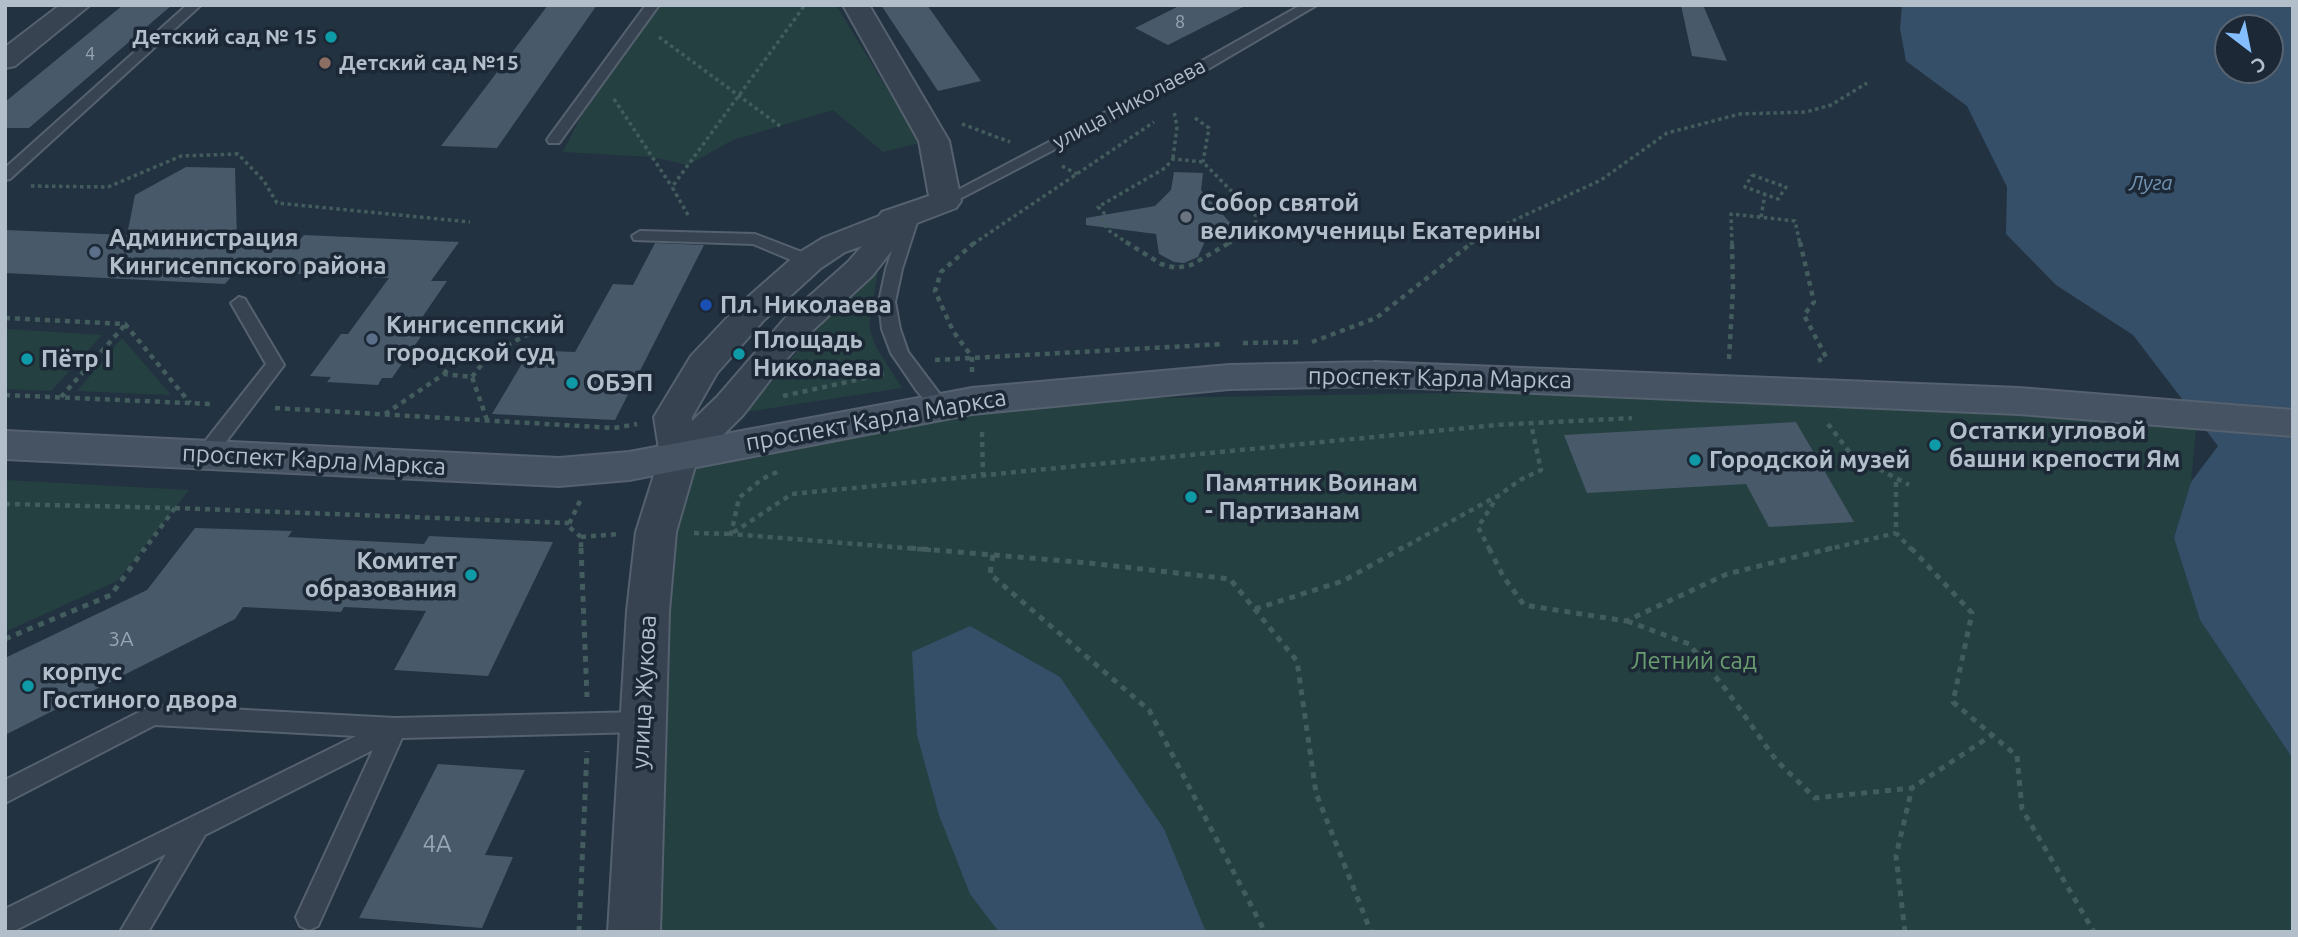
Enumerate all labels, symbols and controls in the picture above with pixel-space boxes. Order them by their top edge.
house number: 8 [1175,11,1185,33]
north arrow [2214,14,2284,84]
place label: Детский сад № 15 [132,24,317,50]
marker: Детский сад № 15 [323,29,339,45]
house number: 4 [85,43,95,65]
place label: Детский сад №15 [339,50,519,76]
street label: улица Николаева [1048,53,1210,155]
text: С [2248,53,2270,78]
marker: Детский сад №15 [317,55,333,71]
water label: Луга [2129,170,2173,196]
place label: Собор святой великомученицы Екатерины [1200,189,1541,245]
marker: Собор святой великомученицы Екатерины [1178,209,1194,225]
place label: Администрация Кингисеппского района [109,224,387,280]
marker: Администрация Кингисеппского района [87,244,103,260]
place label: Пл. Николаева [720,291,892,319]
marker: Пл. Николаева [698,297,714,313]
place label: Кингисеппский городской суд [386,311,565,367]
place label: Площадь Николаева [753,326,881,382]
marker: Кингисеппский городской суд [364,331,380,347]
place label: Пётр I [41,345,112,373]
marker: Площадь Николаева [731,346,747,362]
marker: Пётр I [19,351,35,367]
street label: проспект Карла Маркса [1308,361,1572,395]
place label: ОБЭП [586,369,653,397]
marker: ОБЭП [564,375,580,391]
street label: проспект Карла Маркса [743,383,1009,457]
place label: Остатки угловой башни крепости Ям [1949,417,2180,473]
marker: Остатки угловой башни крепости Ям [1927,437,1943,453]
street label: проспект Карла Маркса [181,439,447,481]
place label: Городской музей [1709,446,1910,474]
marker: Городской музей [1687,452,1703,468]
place label: Памятник Воинам - Партизанам [1205,469,1418,525]
marker: Памятник Воинам - Партизанам [1183,489,1199,505]
place label: Комитет образования [305,547,457,603]
marker: Комитет образования [463,567,479,583]
street label: улица Жукова [626,614,662,770]
house number: 3А [108,626,134,652]
park label: Летний сад [1631,647,1757,675]
place label: корпус Гостиного двора [42,658,238,714]
marker: корпус Гостиного двора [20,678,36,694]
house number: 4А [422,830,452,858]

